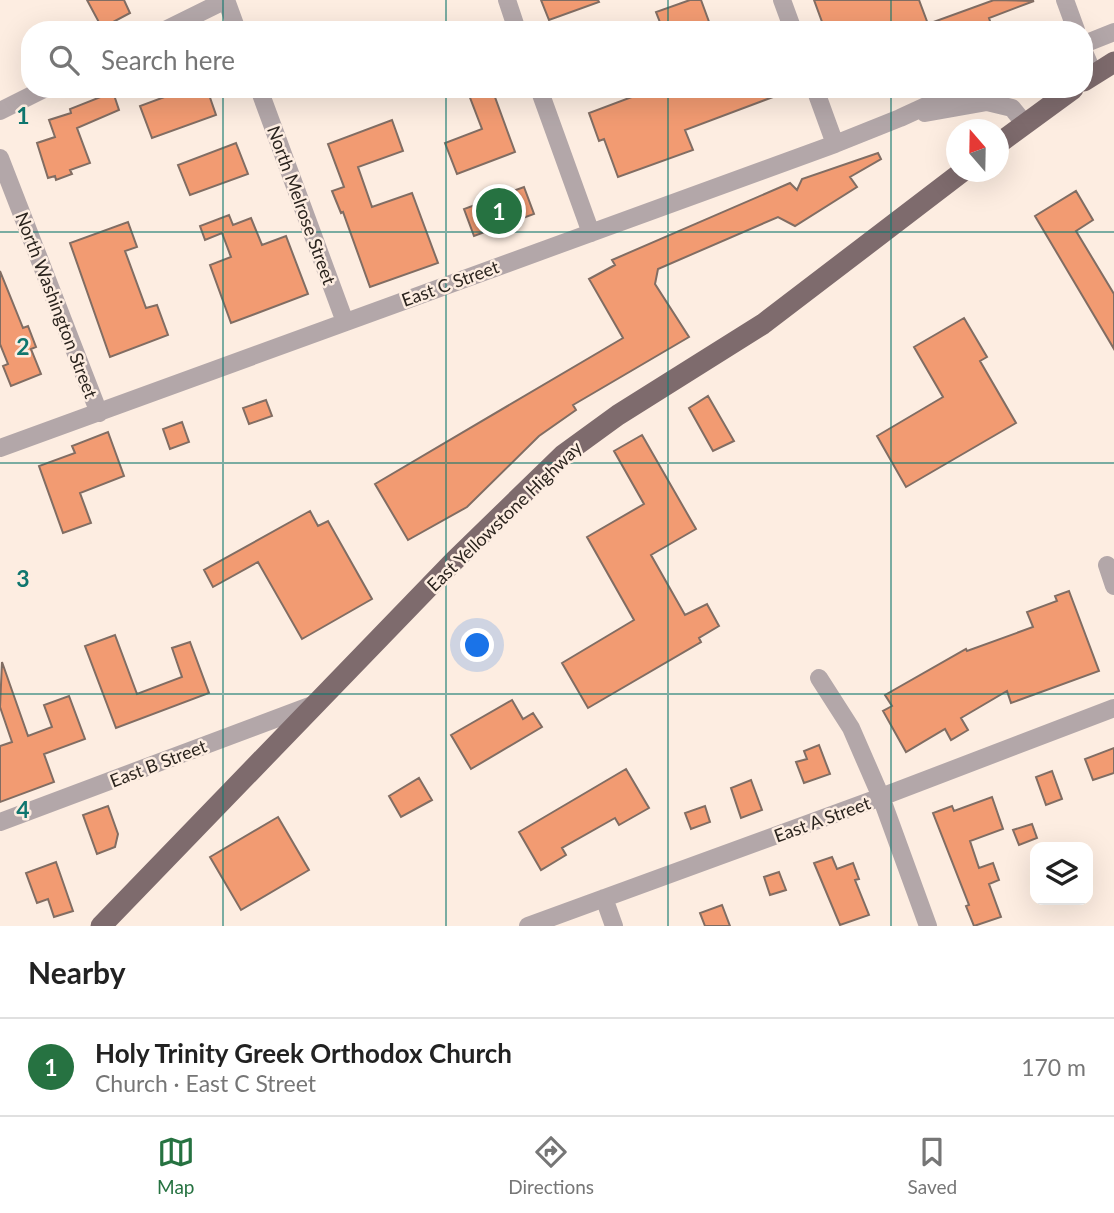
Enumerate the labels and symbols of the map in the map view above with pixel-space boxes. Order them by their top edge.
text: 1 [16,101,30,129]
north arrow [946,119,1009,182]
street label: North Melrose Street [263,123,341,288]
pin: 1 [476,185,522,237]
street label: North Washington Street [11,209,103,402]
street label: East C Street [398,255,502,311]
text: 2 [16,332,30,360]
street label: East Yellowstone Highway [422,436,586,596]
text: 3 [16,564,30,592]
your location [460,628,494,662]
street label: East B Street [107,734,210,791]
street label: East A Street [771,791,874,847]
text: 4 [16,795,30,823]

